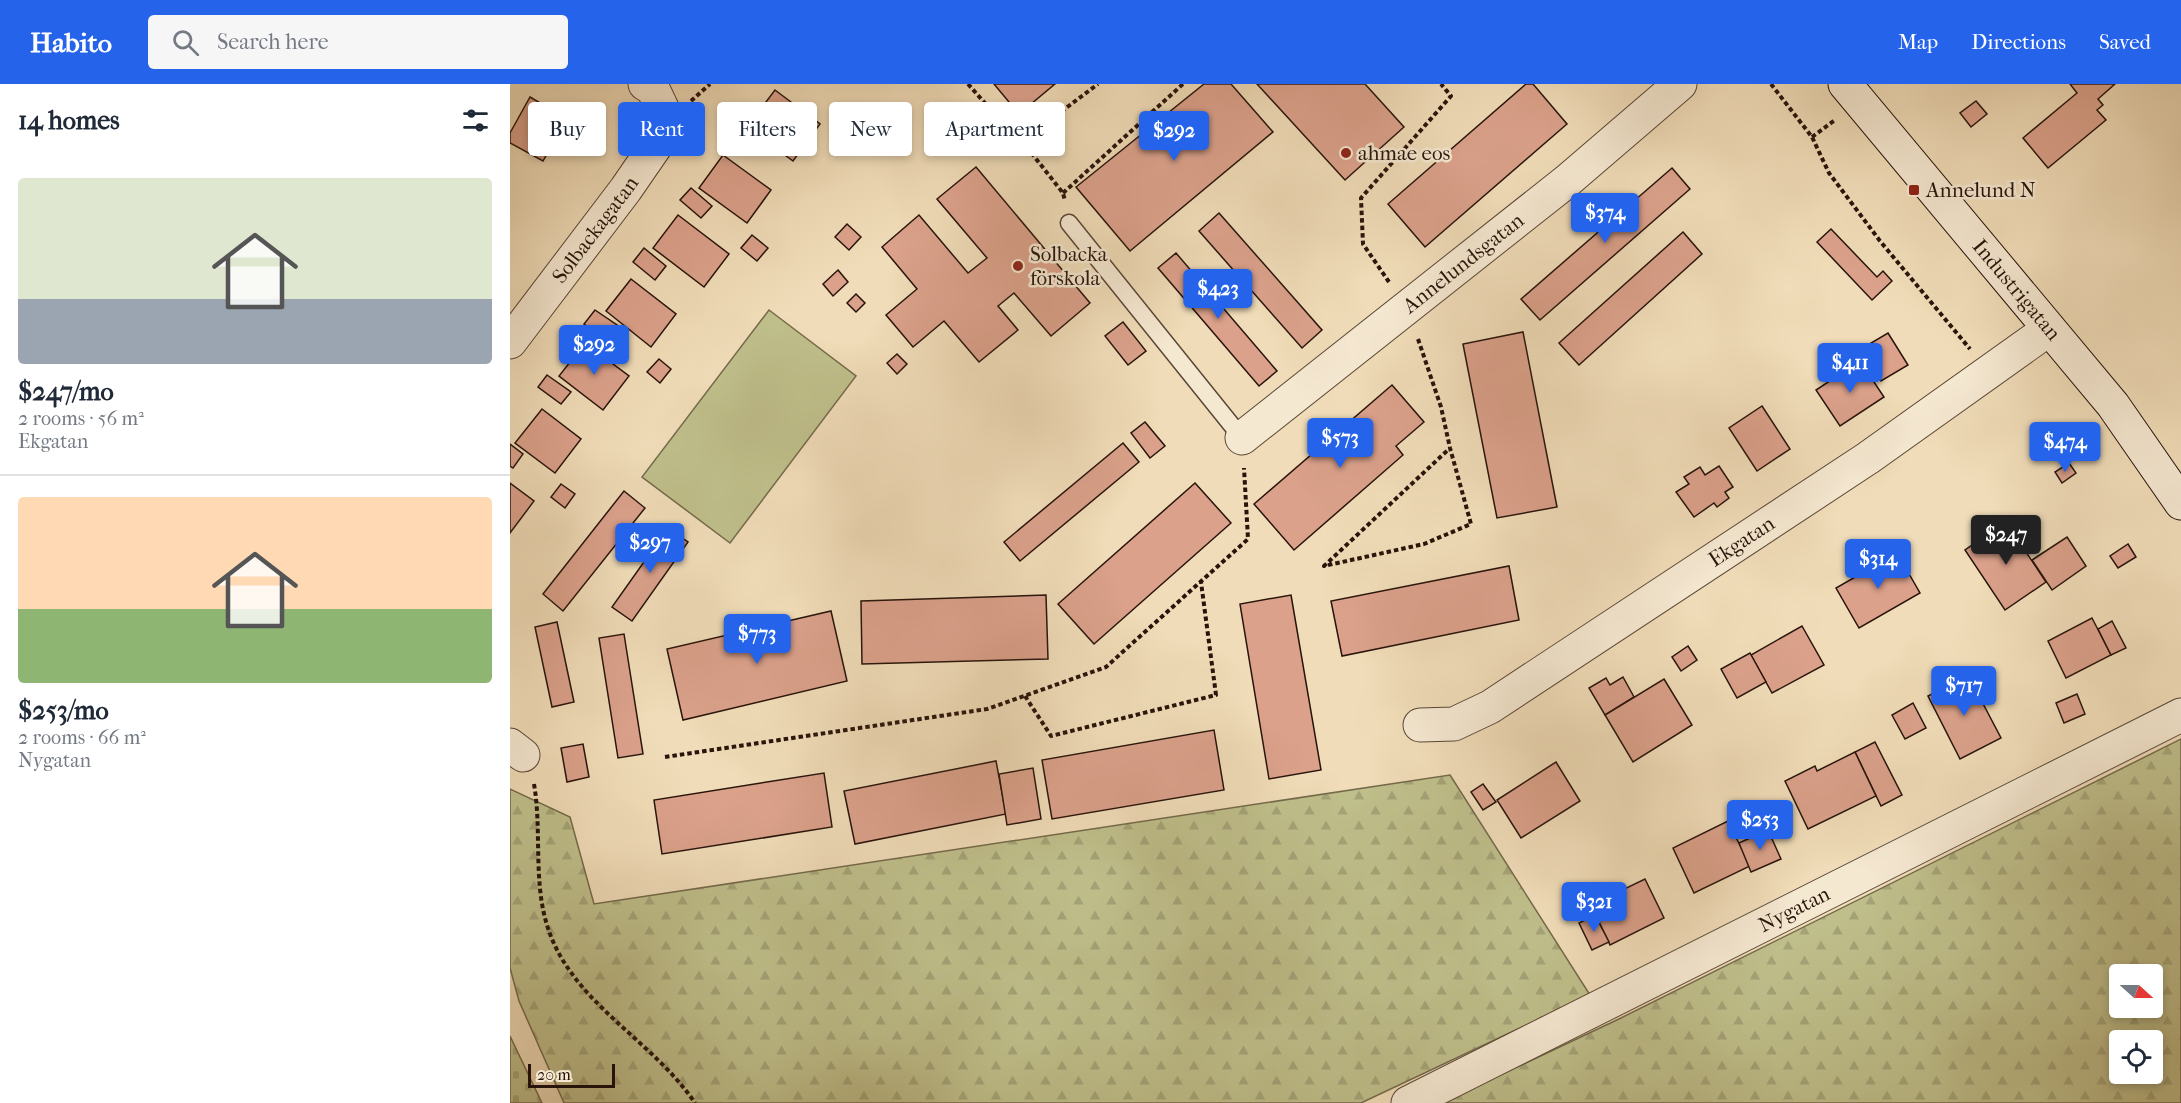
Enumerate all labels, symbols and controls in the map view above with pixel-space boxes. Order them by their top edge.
search box [148,15,568,69]
text: Habito [30,26,112,59]
icon: search [169,26,202,59]
text: Search here [217,29,329,55]
text: Map [1898,30,1938,54]
text: Directions [1971,30,2066,54]
text: Saved [2099,30,2151,54]
chip: Buy [528,102,606,156]
chip: Rent [618,102,705,156]
chip: Filters [717,102,817,156]
chip: New [829,102,912,156]
chip: Apartment [924,102,1065,156]
icon: filters [459,104,492,137]
text: 14 homes [18,105,120,136]
pin: $292 [1138,111,1210,162]
text: $292 [1153,119,1195,142]
place label: ahmae eos [1358,141,1451,165]
marker: ahmae eos [1339,146,1353,160]
street label: Solbackagatan [547,172,643,288]
place label: Annelund N [1925,178,2036,202]
marker: Annelund N [1907,183,1921,197]
pin: $374 [1569,193,1641,244]
text: $374 [1585,201,1625,224]
street label: Annelundsgatan [1397,208,1528,319]
icon: home [201,217,309,325]
street label: Industrigatan [1968,234,2066,345]
place label: Solbacka förskola [1030,242,1108,290]
marker: Solbacka förskola [1011,259,1025,273]
pin: $423 [1182,269,1254,320]
text: $423 [1197,277,1239,300]
pin: $292 [558,325,630,376]
text: $292 [573,333,615,356]
pin: $411 [1814,343,1886,394]
text: $411 [1831,351,1869,374]
text: $247/mo [18,376,114,407]
text: 2 rooms · 56 m² [18,407,144,430]
pin: $573 [1304,418,1376,469]
pin: $474 [2029,422,2101,473]
text: $573 [1321,426,1359,449]
text: Ekgatan [18,430,88,453]
text: $474 [2043,430,2087,453]
street label: Ekgatan [1704,511,1779,572]
pin: $247 [1970,515,2042,566]
pin: $297 [614,523,686,574]
text: $247 [1985,523,2027,546]
text: $297 [629,531,671,554]
icon: home [201,536,309,644]
pin: $314 [1842,539,1914,590]
text: $314 [1859,547,1897,570]
pin: $773 [721,614,793,665]
text: $773 [738,622,776,645]
pin: $717 [1928,666,2000,717]
text: $717 [1945,674,1983,697]
text: $253/mo [18,695,109,726]
text: 2 rooms · 66 m² [18,726,146,749]
text: Nygatan [18,749,91,772]
pin: $253 [1724,800,1796,851]
text: $253 [1741,808,1779,831]
street label: Nygatan [1754,881,1834,937]
pin: $321 [1558,882,1630,933]
text: $321 [1576,890,1612,913]
north arrow [2109,964,2163,1018]
map controls [2109,964,2163,1084]
button: locate [2109,1030,2163,1084]
scale bar [528,1061,615,1088]
text: 20 m [537,1065,571,1084]

